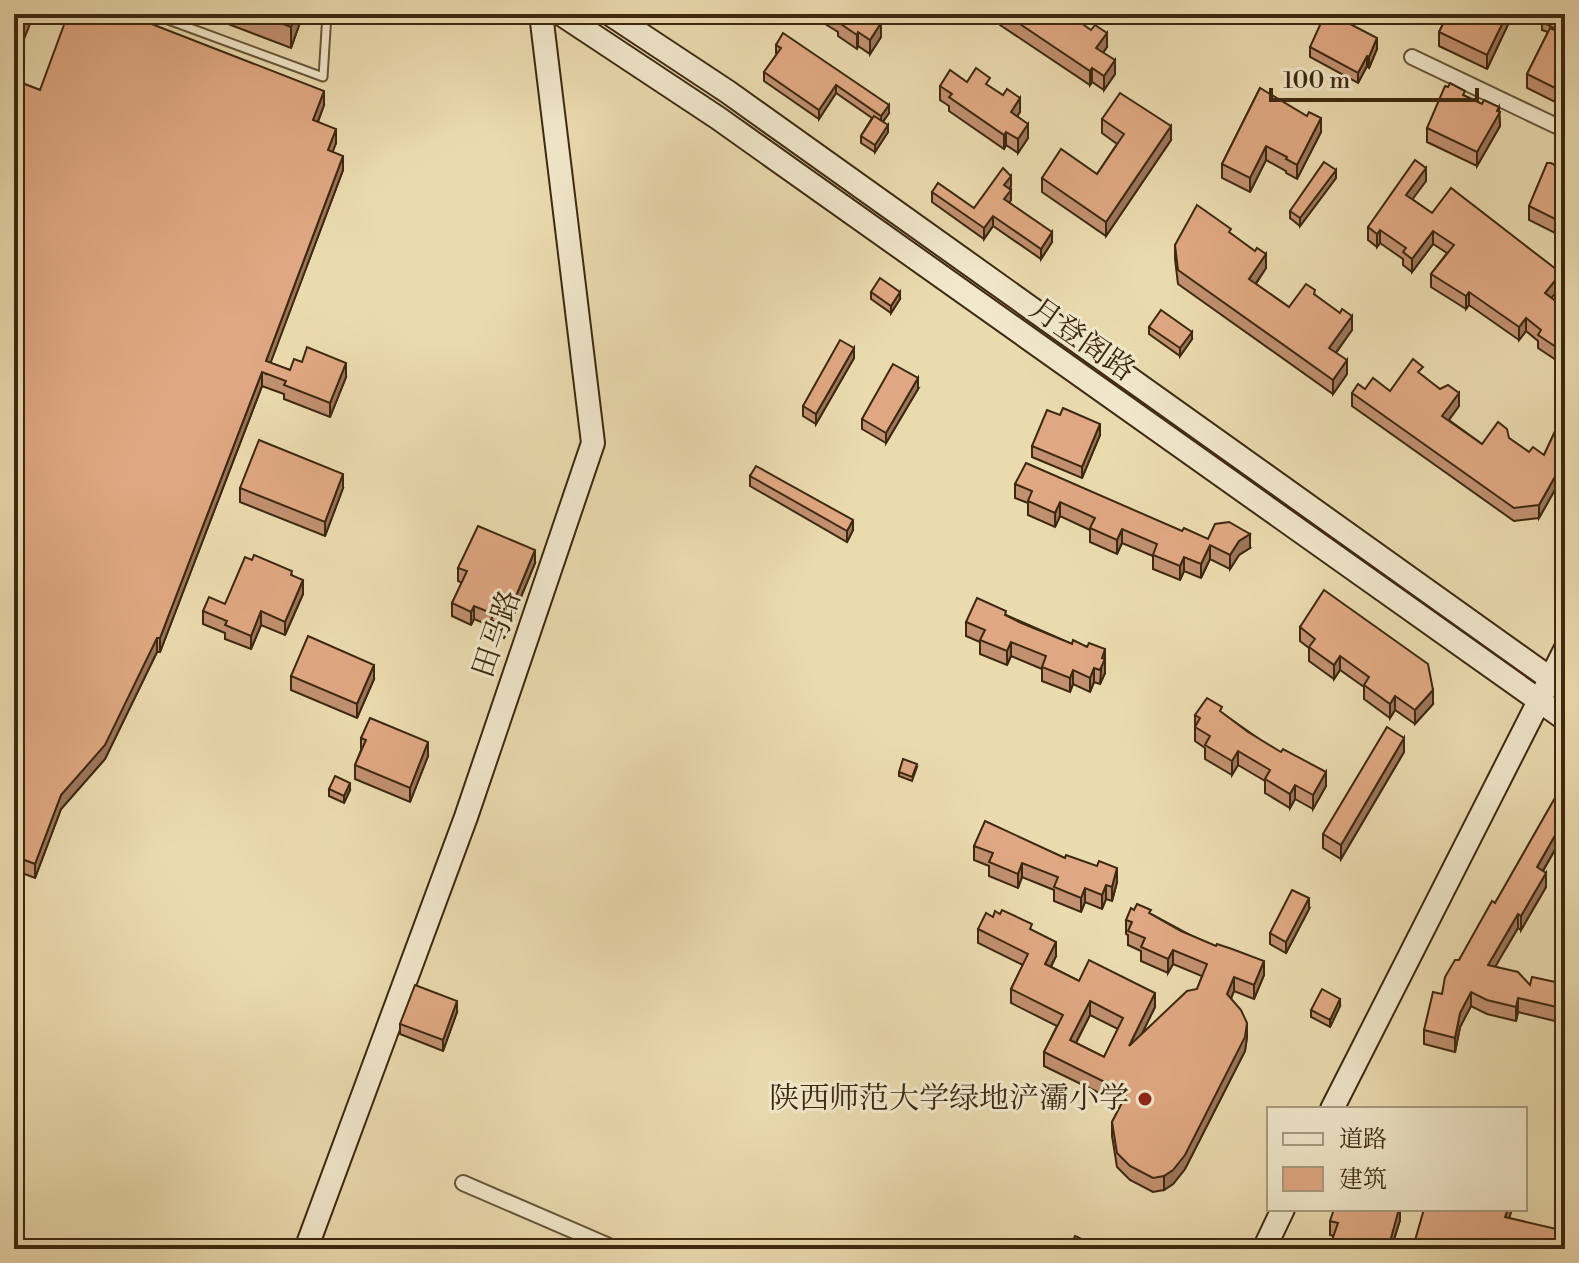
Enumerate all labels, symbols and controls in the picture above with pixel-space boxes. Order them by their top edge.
scale bar [1271,52,1477,102]
text: 100 m [1283,66,1350,96]
street label: 月登阁路 [1022,290,1142,390]
street label: 田马路 [464,585,530,683]
place label: 陕西师范大学绿地浐灞小学 [769,1080,1129,1118]
marker: 陕西师范大学绿地浐灞小学 [1136,1090,1154,1108]
legend [1267,1107,1527,1211]
text: 道路 [1339,1125,1387,1155]
text: 建筑 [1339,1165,1387,1195]

